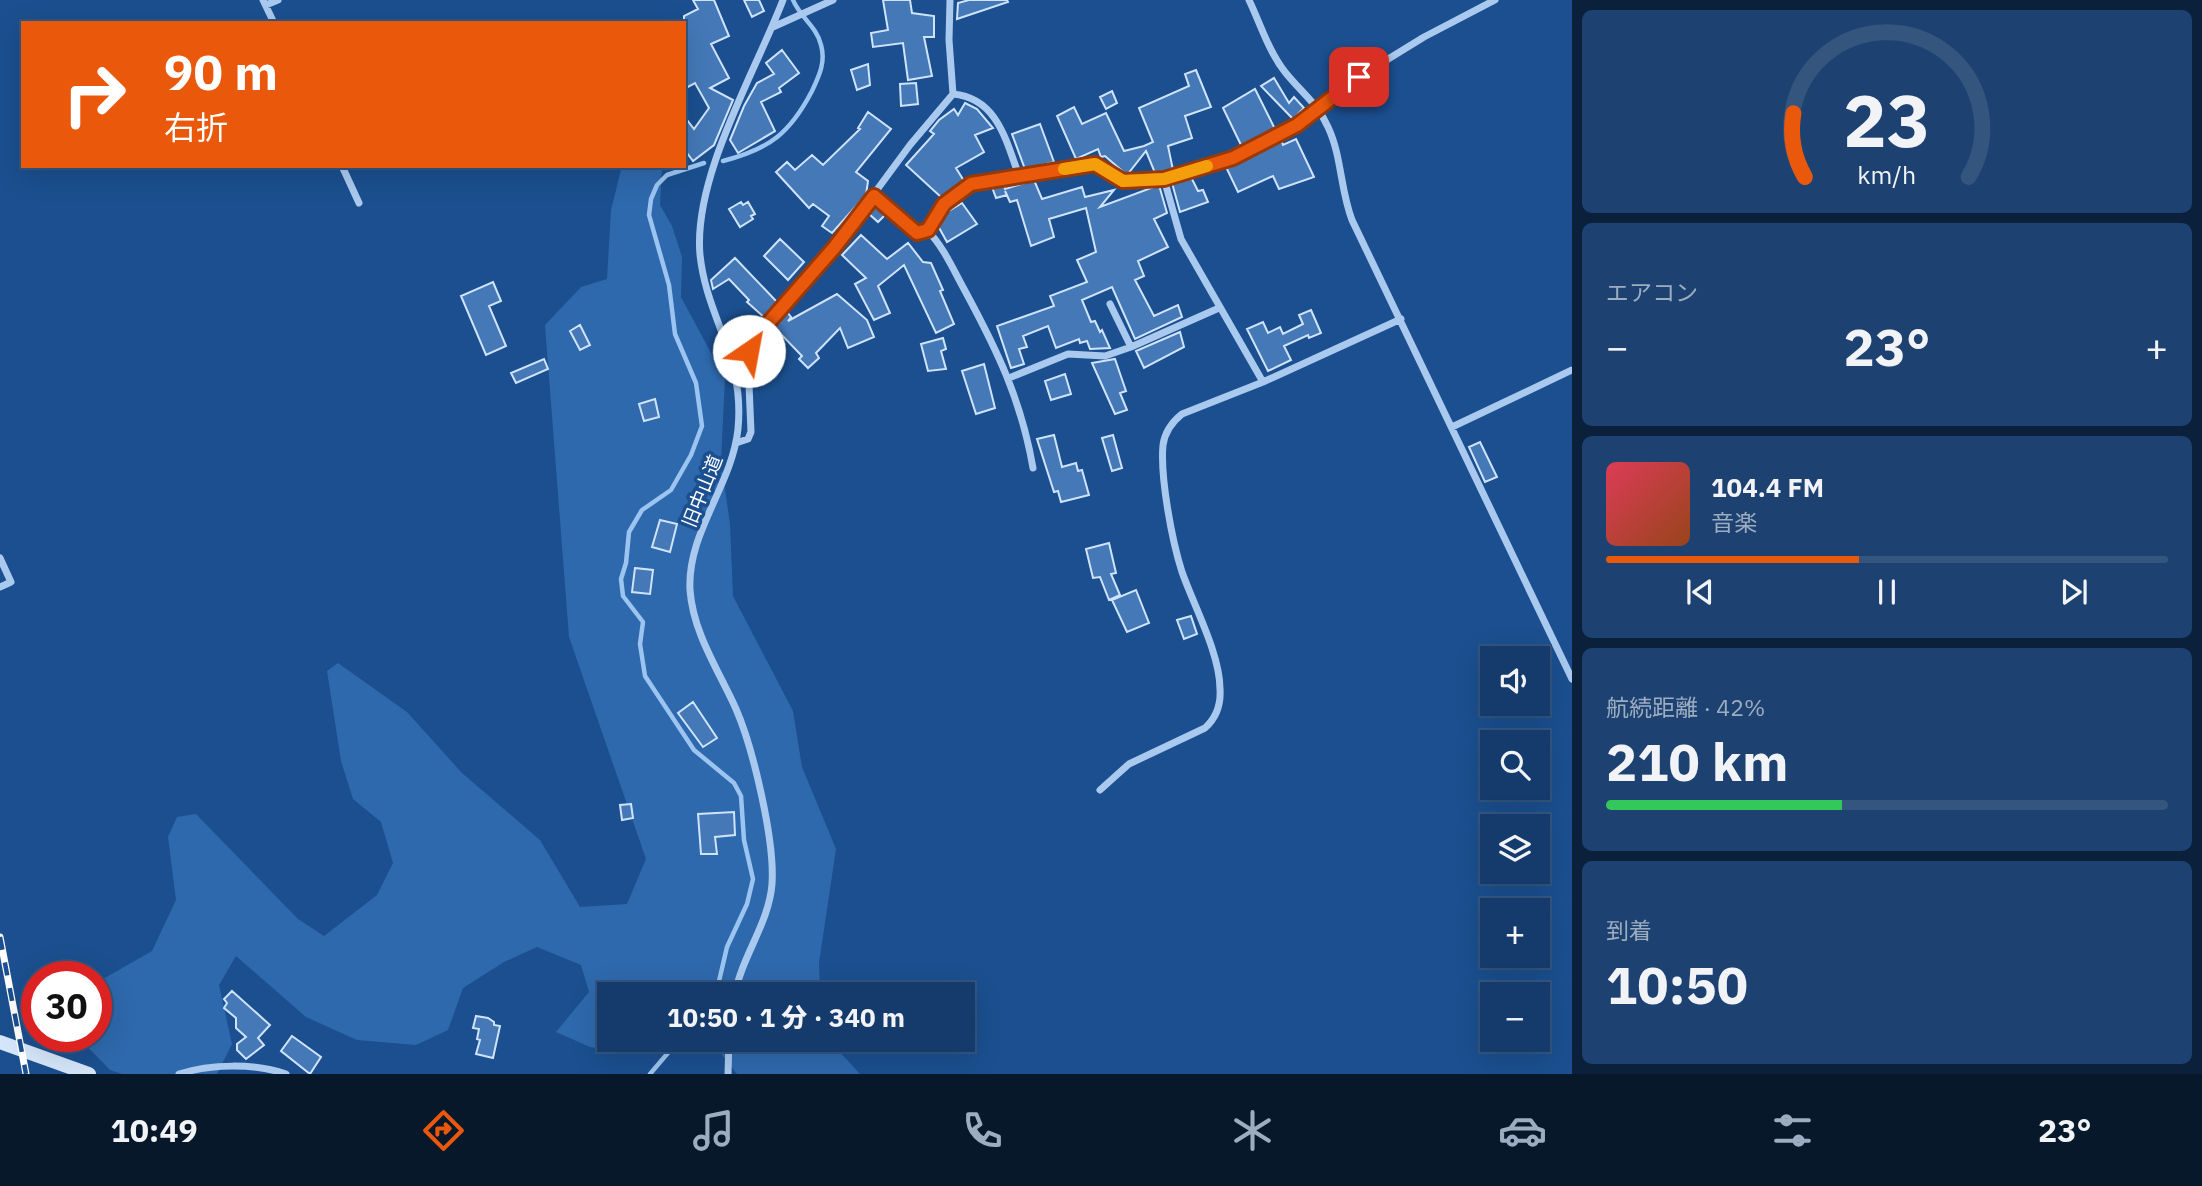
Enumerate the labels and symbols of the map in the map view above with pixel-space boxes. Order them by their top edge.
pin [1329,47,1389,107]
position arrow [712,314,786,388]
street label: 旧中山道 [677,451,727,531]
speed limit sign: 30 [21,961,112,1052]

